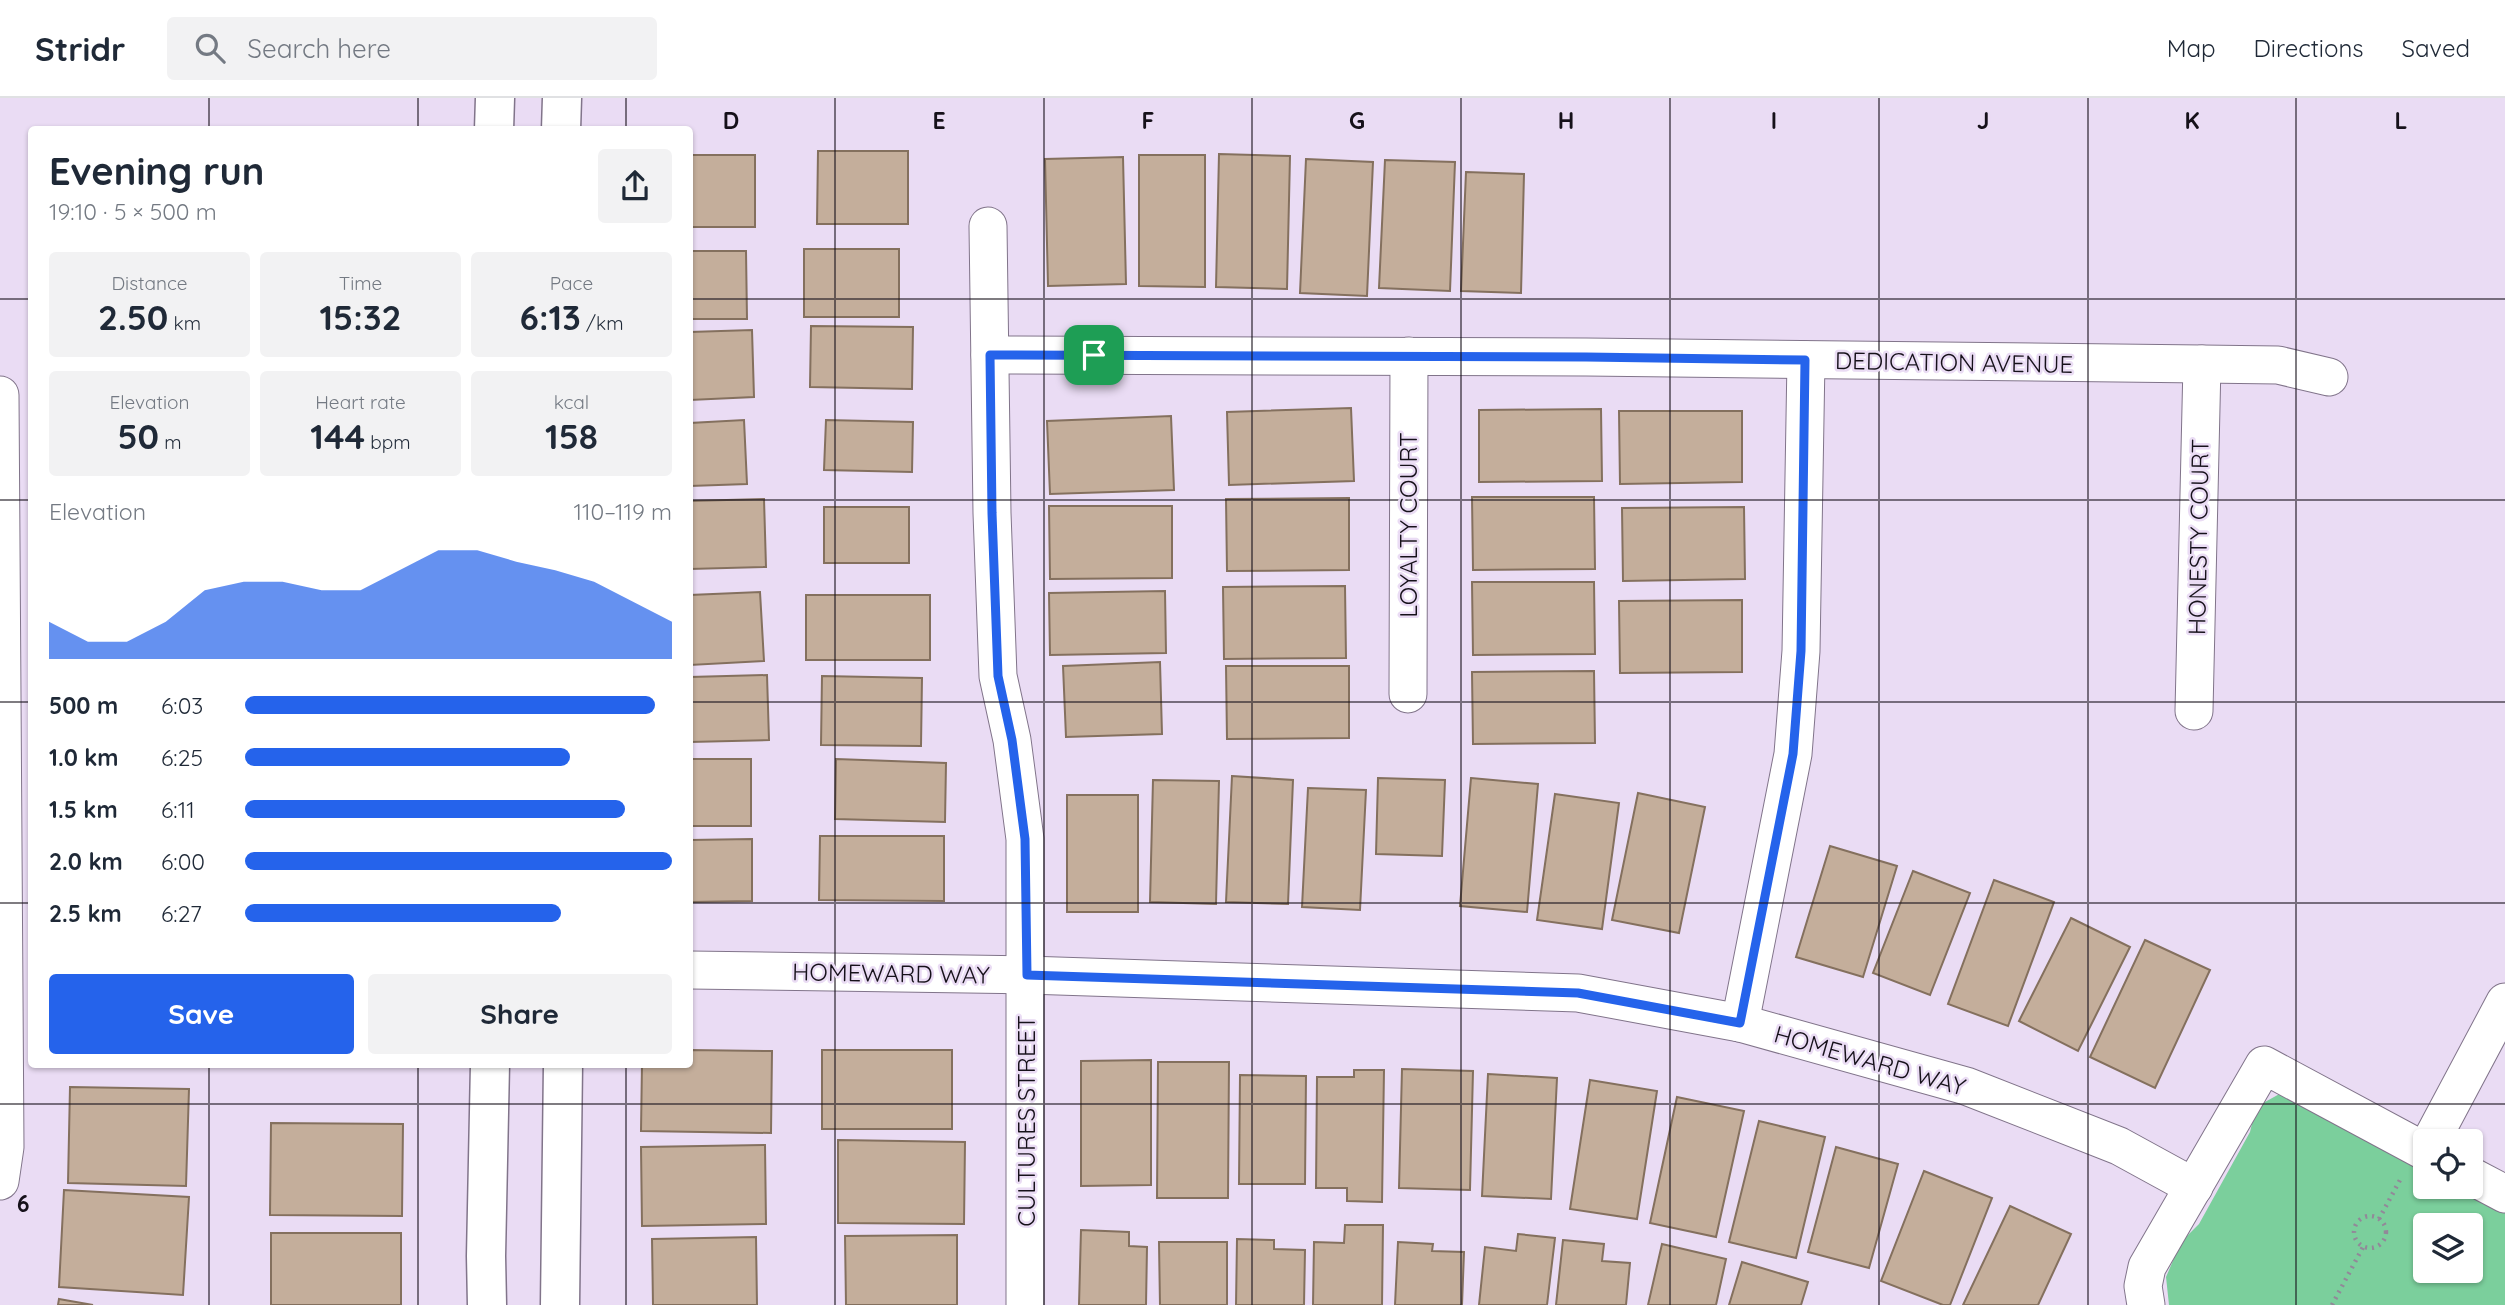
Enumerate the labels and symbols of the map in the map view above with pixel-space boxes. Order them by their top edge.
text: D [723,106,739,135]
text: E [932,106,946,135]
text: F [1142,106,1154,135]
text: G [1349,106,1365,135]
text: H [1558,106,1574,135]
text: I [1771,106,1777,135]
text: J [1977,106,1989,135]
text: K [2184,106,2200,135]
text: L [2395,106,2407,135]
pin [1064,325,1124,385]
street label: DEDICATION AVENUE [1835,345,2073,379]
street label: LOYALTY COURT [1393,432,1423,618]
street label: HONESTY COURT [2181,439,2215,635]
street label: HOMEWARD WAY [792,956,990,990]
street label: CULTURES STREET [1011,1015,1041,1227]
street label: HOMEWARD WAY [1771,1018,1969,1102]
text: 6 [17,1189,29,1218]

